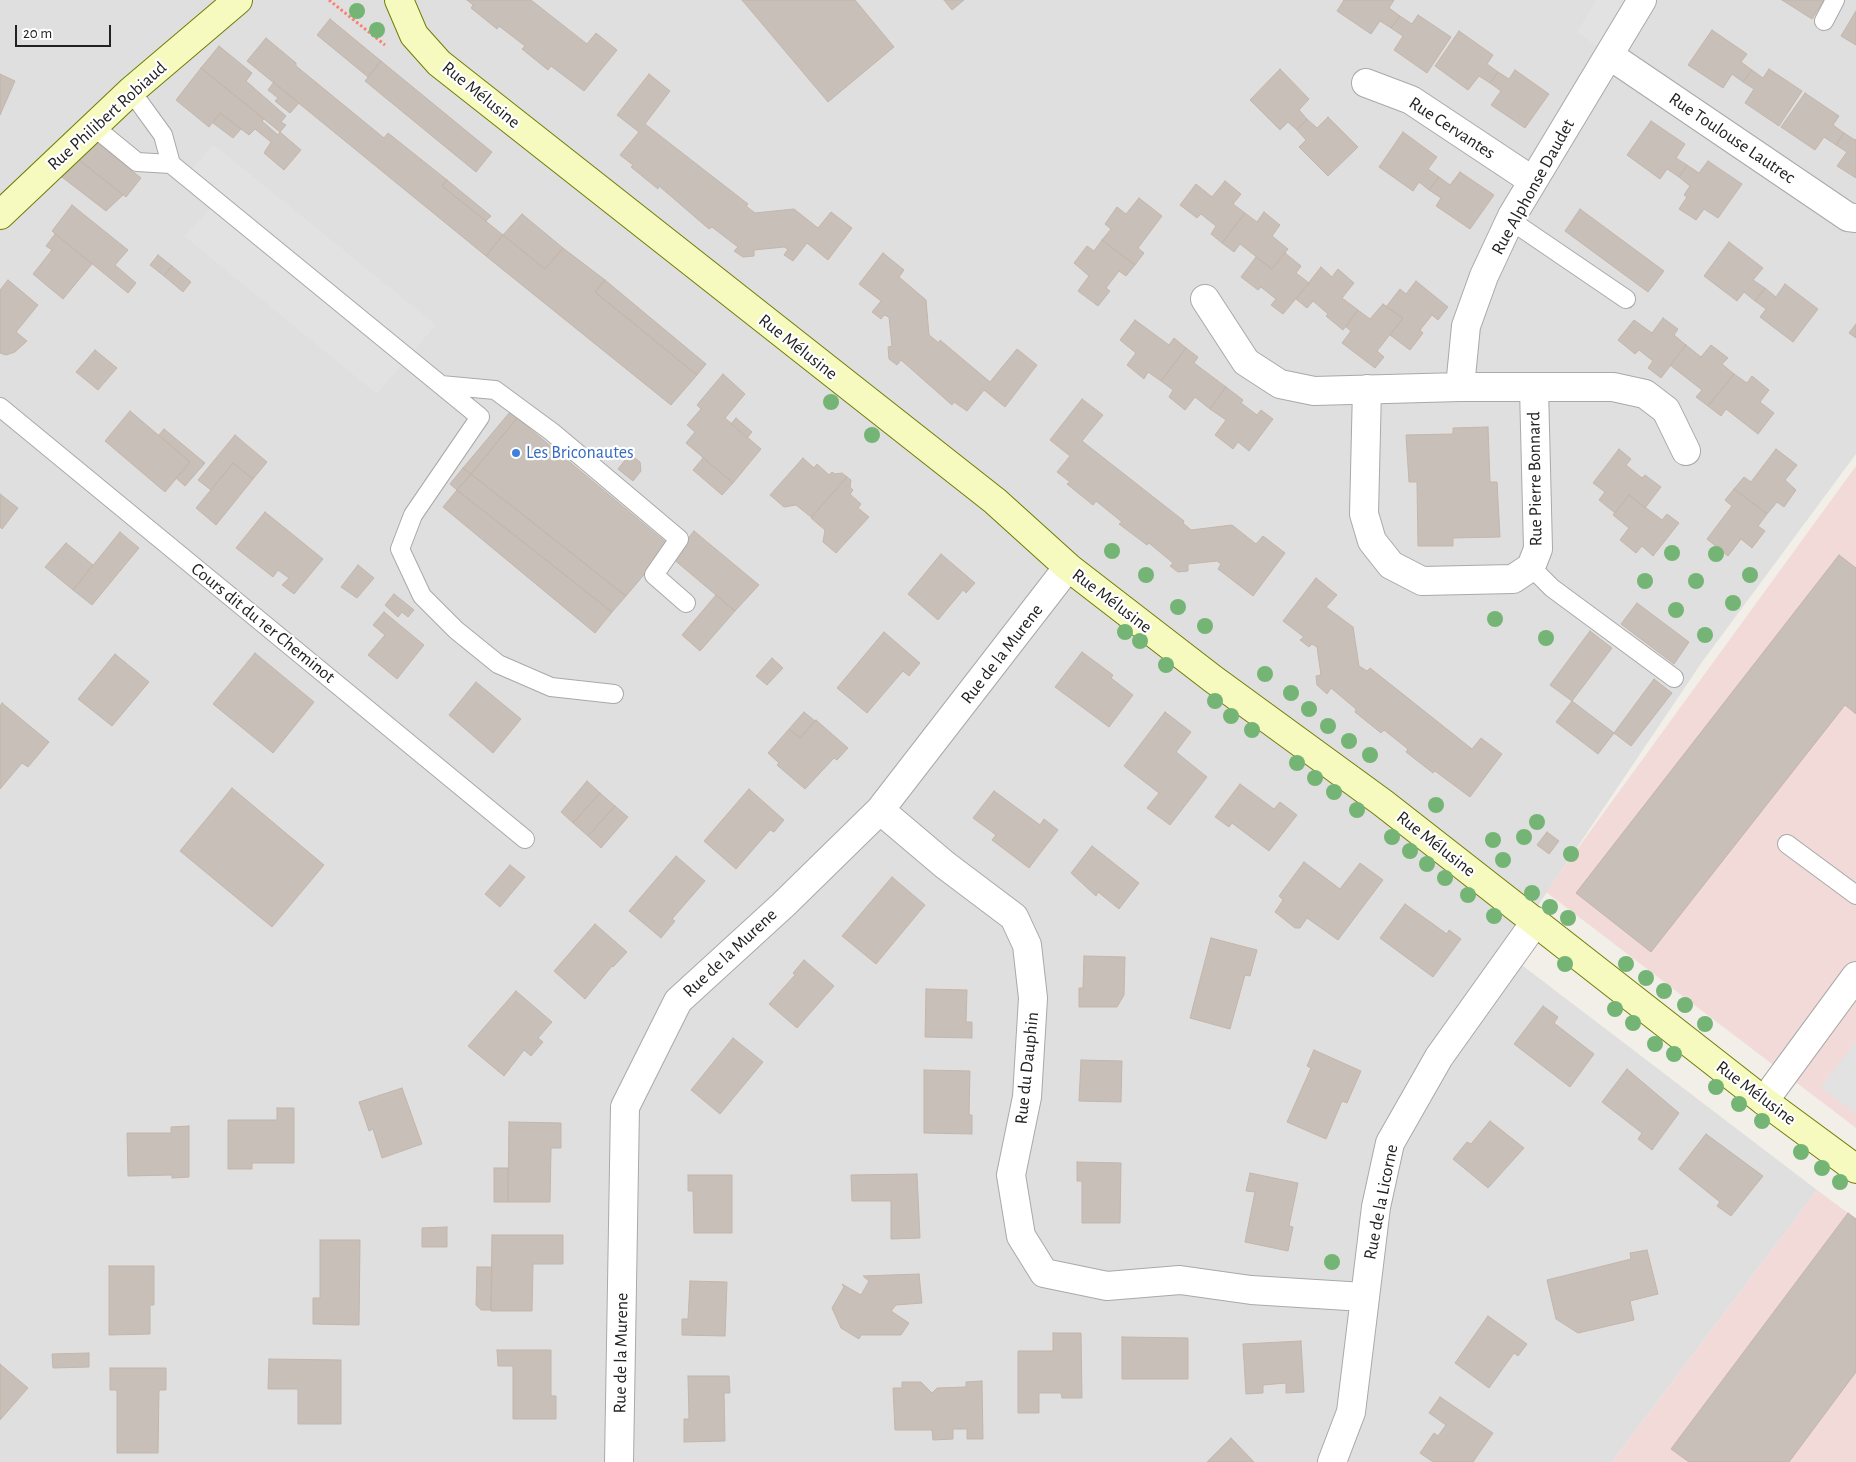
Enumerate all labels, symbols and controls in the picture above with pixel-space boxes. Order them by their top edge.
scale bar [18,15,114,47]
text: 20 m [23,26,52,41]
street label: Rue Philibert Robiaud [43,57,171,175]
street label: Rue Mélusine [438,57,524,133]
street label: Rue Toulouse Lautrec [1665,88,1799,188]
street label: Rue Cervantes [1405,92,1499,164]
street label: Rue Alphonse Daudet [1487,115,1579,259]
street label: Rue Mélusine [754,309,842,385]
street label: Rue Pierre Bonnard [1523,411,1547,547]
place label: Les Briconautes [526,442,634,464]
marker: Les Briconautes [510,447,522,459]
street label: Cours dit du 1er Cheminot [187,558,339,688]
street label: Rue Mélusine [1068,564,1156,638]
street label: Rue de la Murene [956,600,1048,708]
street label: Rue Mélusine [1392,806,1480,882]
street label: Rue de la Murene [678,904,782,1002]
street label: Rue du Dauphin [1010,1011,1044,1125]
street label: Rue Mélusine [1712,1056,1800,1130]
street label: Rue de la Licorne [1359,1142,1403,1262]
street label: Rue de la Murene [609,1292,633,1414]

